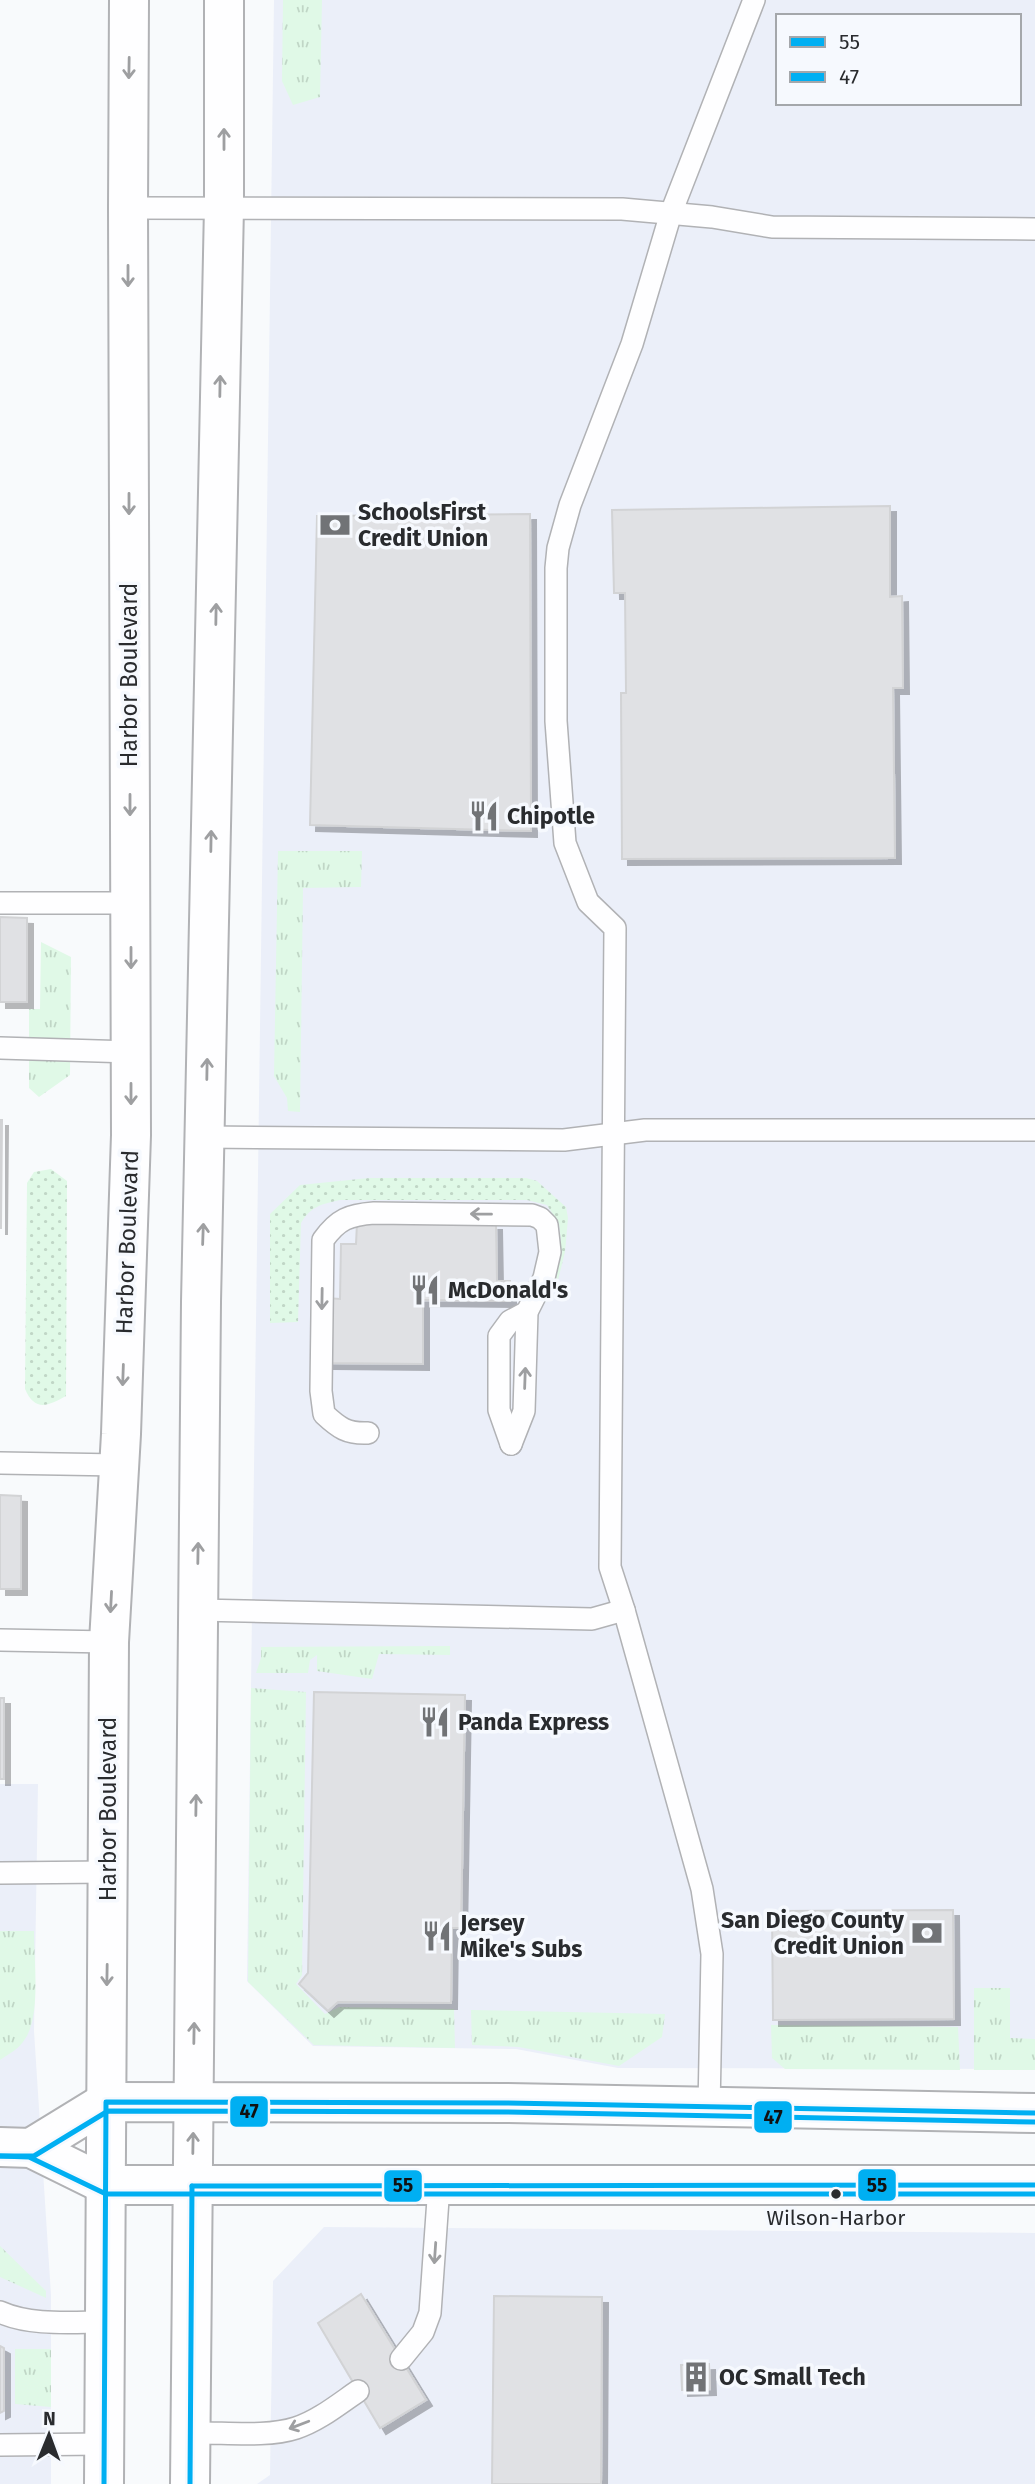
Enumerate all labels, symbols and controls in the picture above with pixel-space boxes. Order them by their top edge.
legend [776,14,1021,105]
text: 55 [839,29,860,55]
one-way arrow [122,56,136,79]
text: 47 [839,64,859,90]
one-way arrow [217,128,231,151]
one-way arrow [121,264,135,287]
one-way arrow [214,375,227,398]
one-way arrow [122,492,136,515]
place label: SchoolsFirst Credit Union [358,498,488,552]
bank icon: SchoolsFirst Credit Union [318,508,352,542]
street label: Harbor Boulevard [115,583,143,767]
one-way arrow [209,603,223,626]
one-way arrow [123,793,137,816]
restaurant icon: Chipotle [467,799,501,833]
place label: Chipotle [507,802,595,830]
one-way arrow [205,830,218,853]
one-way arrow [124,947,138,970]
one-way arrow [200,1058,213,1081]
one-way arrow [124,1082,138,1105]
street label: Harbor Boulevard [110,1149,144,1335]
one-way arrow [470,1207,493,1221]
one-way arrow [196,1222,209,1245]
restaurant icon: McDonald's [408,1273,442,1307]
place label: McDonald's [448,1276,568,1304]
one-way arrow [315,1287,329,1310]
one-way arrow [116,1363,129,1386]
one-way arrow [518,1367,532,1390]
one-way arrow [191,1542,205,1565]
one-way arrow [105,1590,118,1613]
restaurant icon: Panda Express [418,1705,452,1739]
place label: Panda Express [458,1708,609,1736]
street label: Harbor Boulevard [94,1717,122,1901]
one-way arrow [189,1794,203,1817]
place label: San Diego County Credit Union [721,1906,905,1960]
place label: Jersey Mike's Subs [459,1909,582,1963]
bank icon: San Diego County Credit Union [910,1916,944,1950]
restaurant icon: Jersey Mike's Subs [420,1919,454,1953]
one-way arrow [100,1963,114,1986]
one-way arrow [187,2022,201,2045]
line badge: 47 [229,2095,269,2128]
text: 47 [239,2100,259,2123]
line badge: 47 [753,2100,793,2134]
text: 47 [763,2106,783,2129]
one-way arrow [186,2132,200,2155]
line badge: 55 [857,2168,897,2202]
line badge: 55 [383,2169,423,2203]
text: 55 [393,2174,413,2197]
text: 55 [867,2174,887,2197]
marker: Wilson-Harbor [829,2187,843,2201]
place label: Wilson-Harbor [767,2205,905,2231]
one-way arrow [428,2241,441,2264]
building icon: OC Small Tech [679,2360,713,2394]
place label: OC Small Tech [719,2363,866,2391]
north arrow [14,2400,84,2470]
text: N [43,2407,56,2430]
one-way arrow [289,2420,311,2432]

